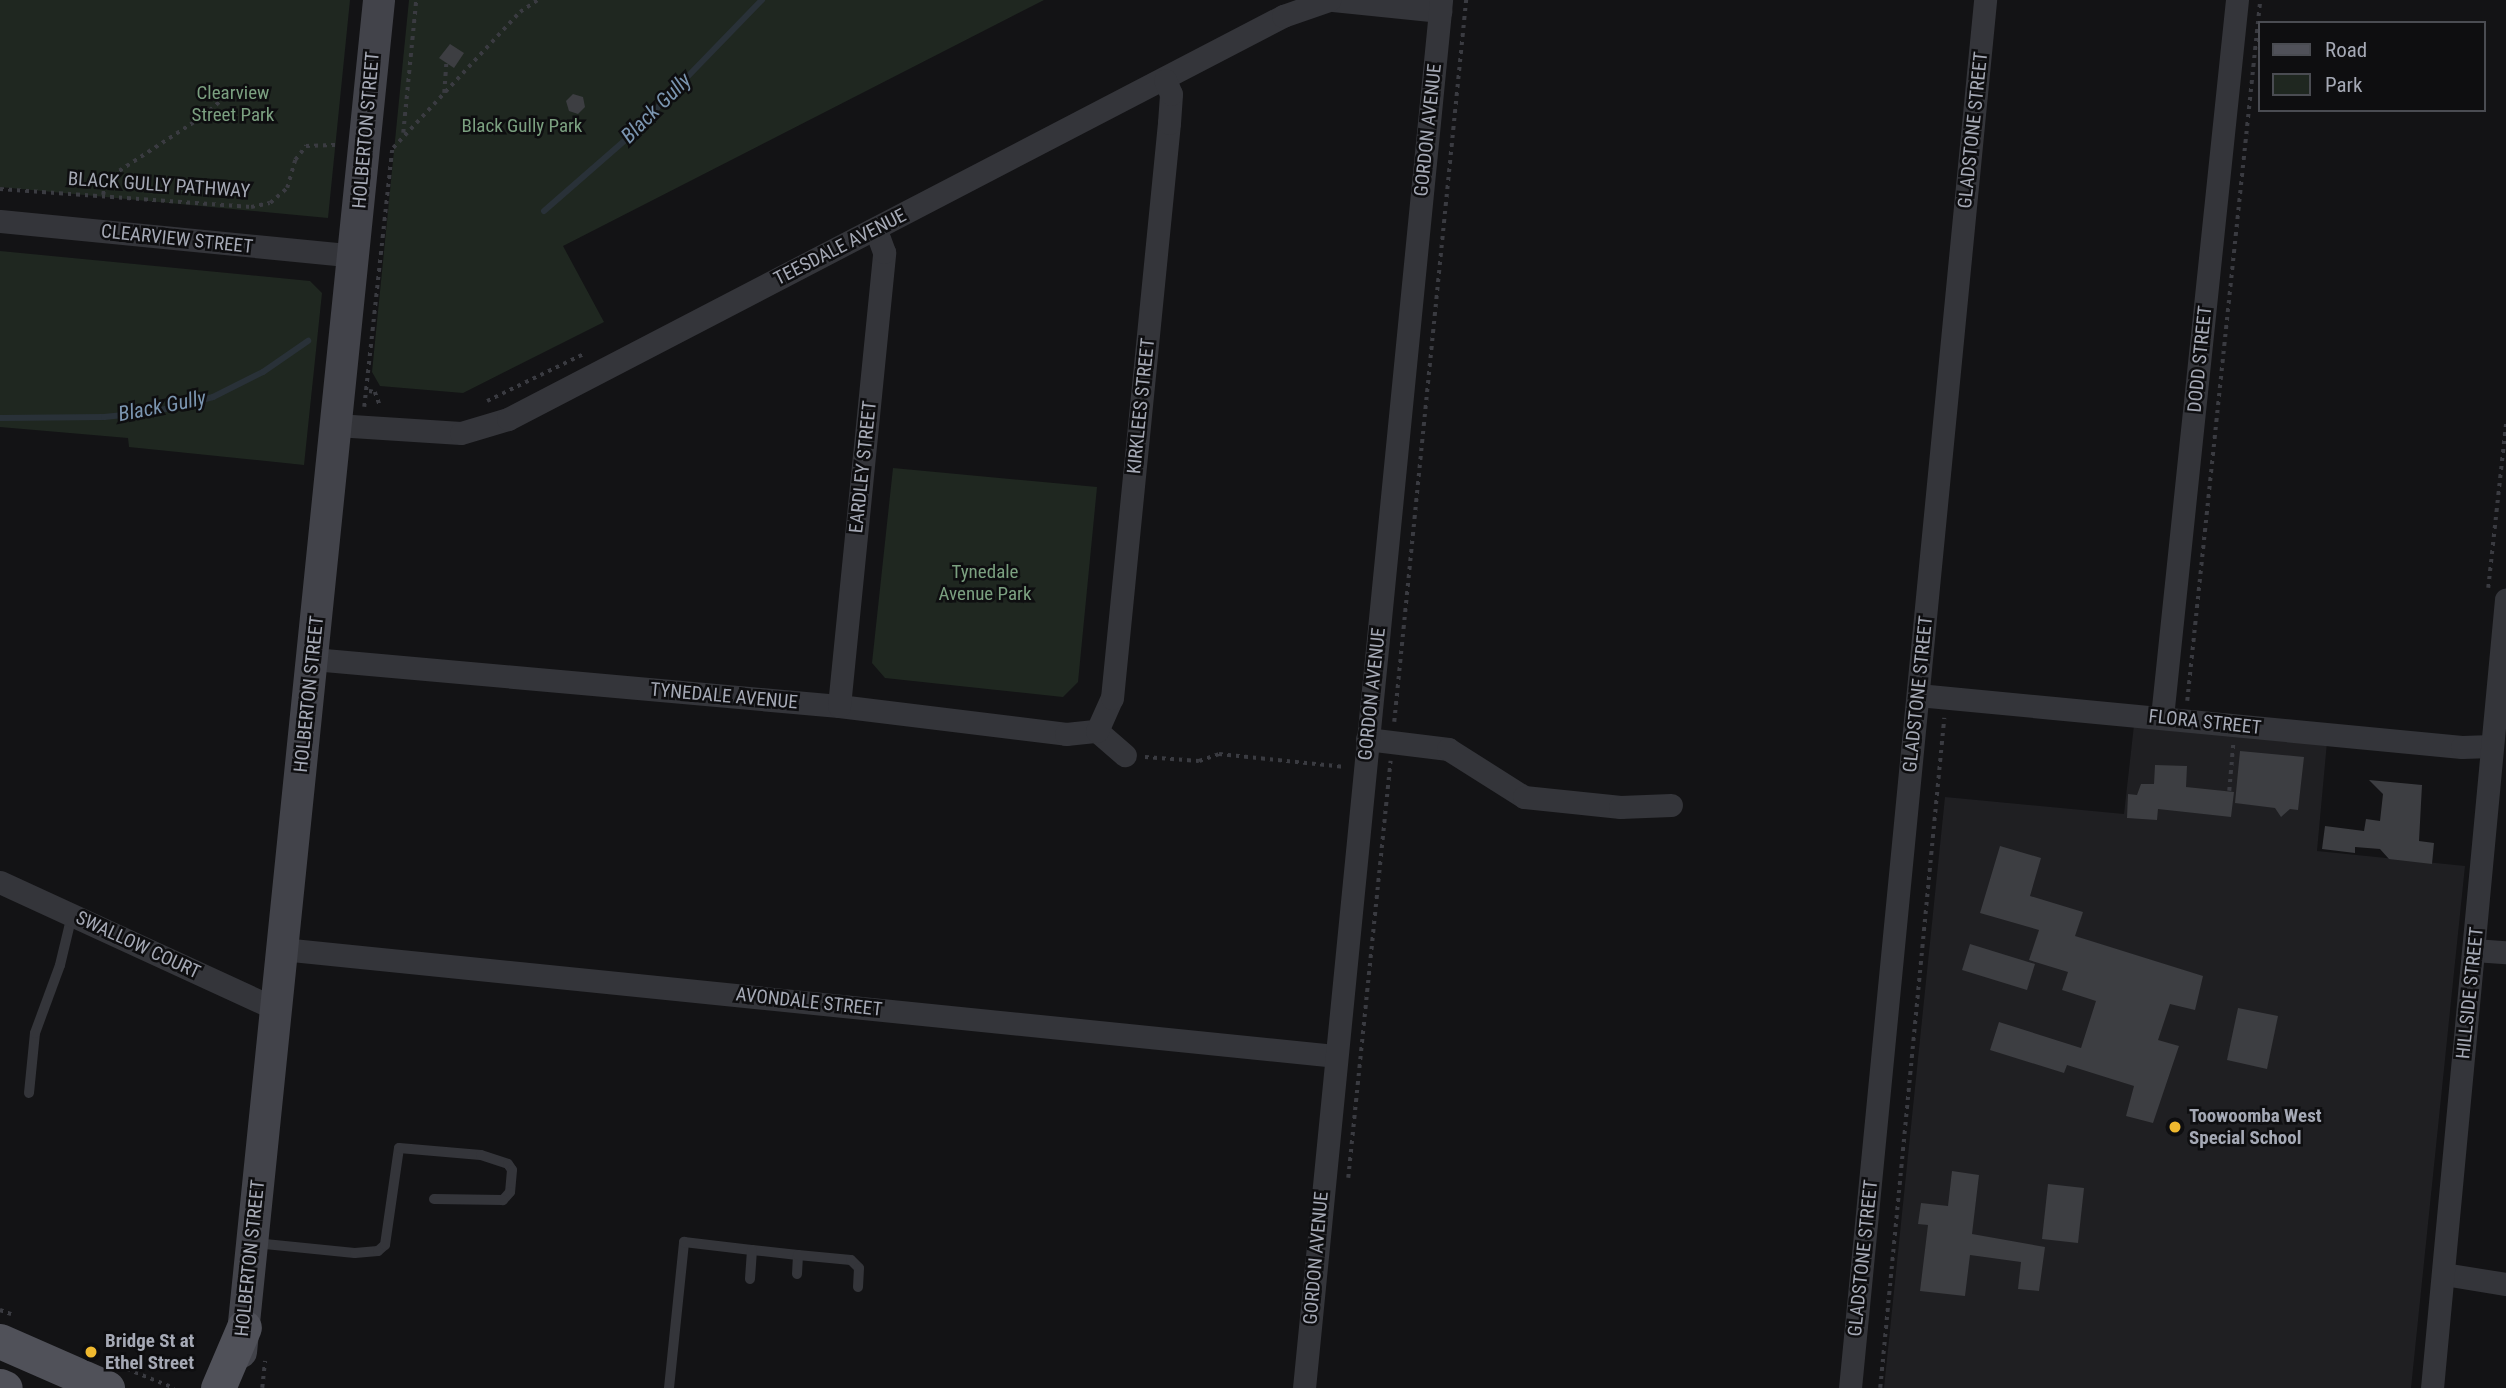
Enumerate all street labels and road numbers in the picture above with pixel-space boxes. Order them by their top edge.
street label: GLADSTONE STREET [1953,50,1993,210]
street label: HOLBERTON STREET [348,51,384,209]
street label: GORDON AVENUE [1410,63,1446,197]
street label: BLACK GULLY PATHWAY [67,167,251,203]
street label: TEESDALE AVENUE [770,204,910,290]
street label: CLEARVIEW STREET [100,220,254,258]
street label: DODD STREET [2183,305,2217,413]
street label: KIRKLEES STREET [1123,337,1159,475]
street label: EARDLEY STREET [845,400,881,534]
street label: GLADSTONE STREET [1898,614,1938,774]
street label: HOLBERTON STREET [289,615,329,773]
street label: GORDON AVENUE [1354,627,1390,761]
street label: TYNEDALE AVENUE [649,678,799,714]
street label: FLORA STREET [2148,705,2262,739]
street label: SWALLOW COURT [72,906,204,984]
street label: HILLSIDE STREET [2452,926,2488,1060]
street label: AVONDALE STREET [735,983,883,1021]
street label: GLADSTONE STREET [1843,1178,1883,1338]
street label: HOLBERTON STREET [230,1179,270,1337]
street label: GORDON AVENUE [1299,1191,1333,1325]

